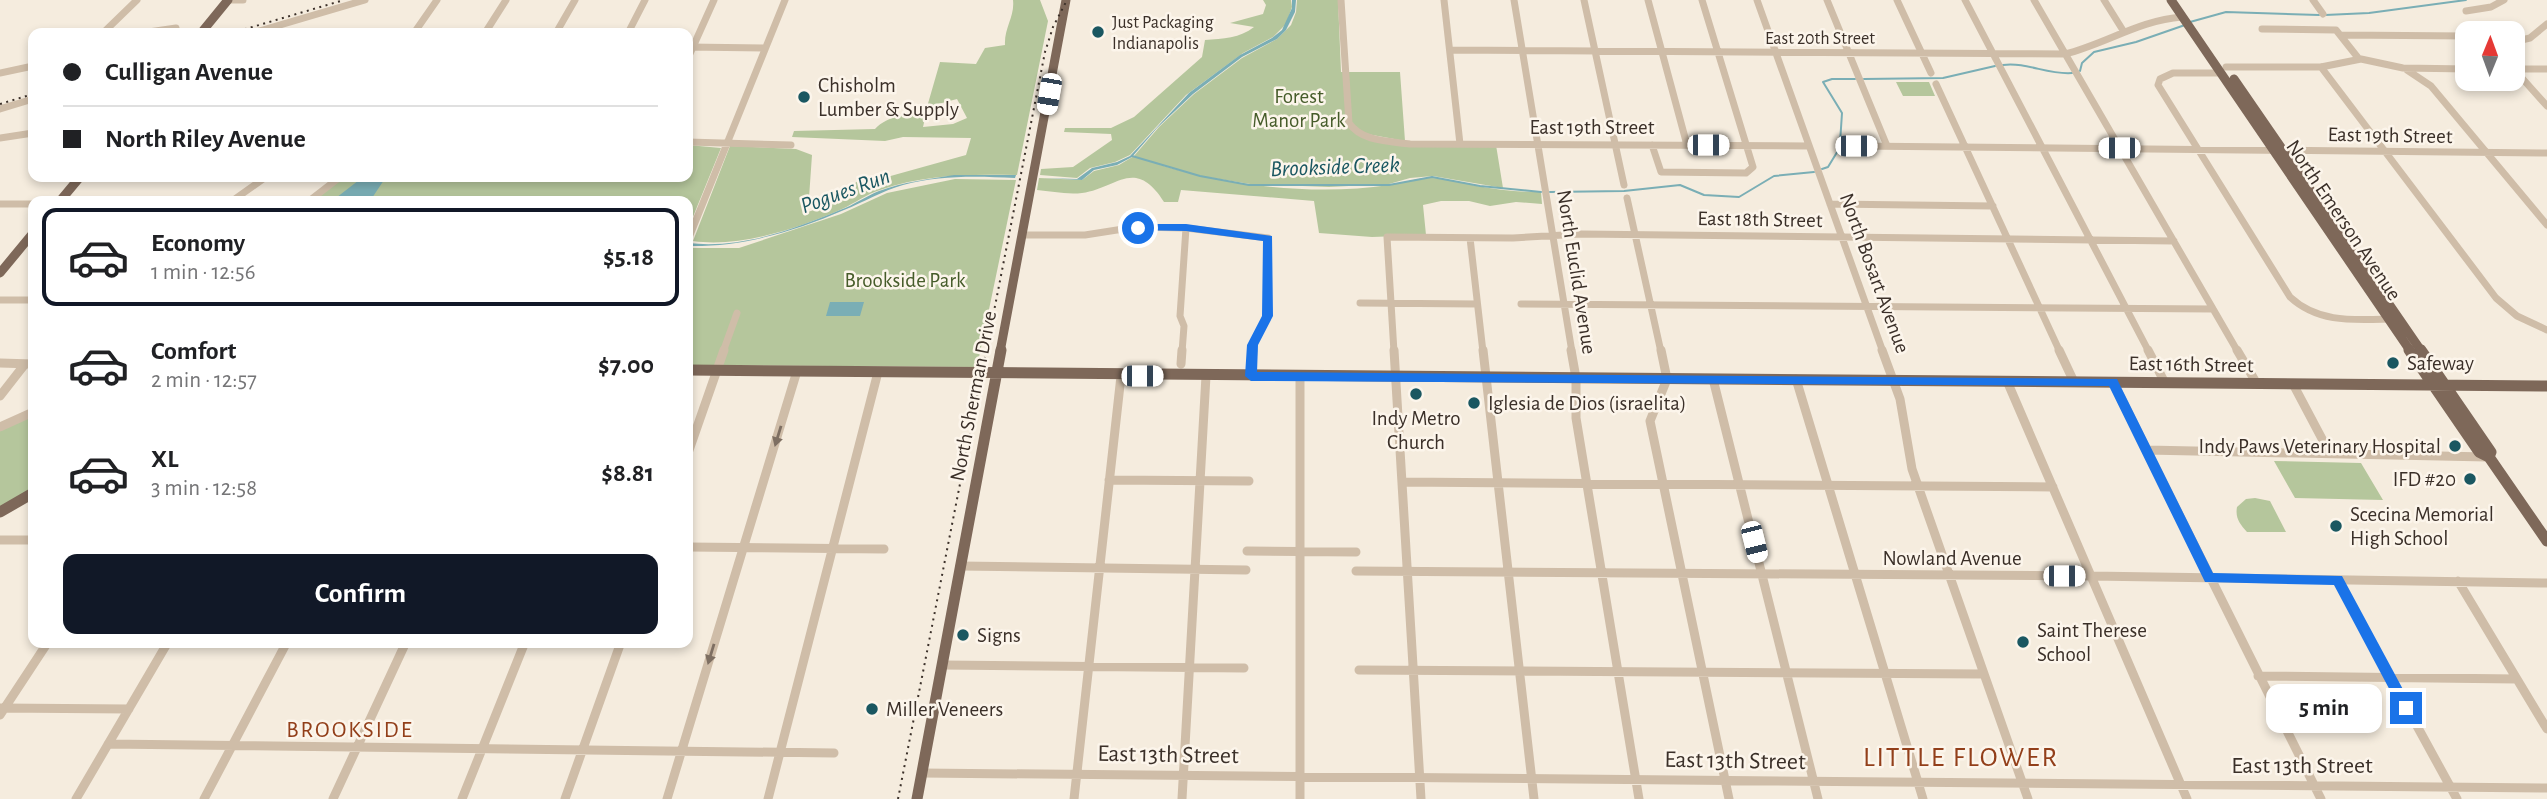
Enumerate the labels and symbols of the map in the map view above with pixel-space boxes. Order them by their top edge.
place label: Just Packaging Indianapolis [1112,14,1214,53]
north arrow [2455,21,2525,91]
marker: Just Packaging Indianapolis [1090,24,1106,40]
street label: East 20th Street [1765,30,1875,48]
car [1036,71,1063,117]
place label: Chisholm Lumber & Supply [818,75,959,120]
park label: Forest Manor Park [1252,86,1346,131]
marker: Chisholm Lumber & Supply [796,89,812,105]
street label: East 19th Street [1530,117,1655,138]
street label: East 19th Street [2327,124,2453,147]
car [1688,135,1730,156]
car [1836,136,1878,157]
street label: North Emerson Avenue [2282,136,2405,304]
car [2099,138,2141,159]
water label: Brookside Creek [1270,154,1401,181]
water label: Pogues Run [798,165,893,218]
street label: North Euclid Avenue [1553,188,1600,356]
street label: North Bosart Avenue [1836,190,1913,356]
street label: East 18th Street [1697,208,1823,231]
route start [1122,212,1154,244]
park label: Brookside Park [844,270,966,291]
street label: North Sherman Drive [947,309,1000,483]
street label: East 16th Street [2128,353,2254,376]
place label: Safeway [2407,353,2474,374]
marker: Safeway [2385,355,2401,371]
car [1122,366,1164,387]
marker: Indy Metro Church [1408,386,1424,402]
place label: Iglesia de Dios (israelita) [1488,393,1686,414]
marker: Iglesia de Dios (israelita) [1466,395,1482,411]
place label: Indy Metro Church [1371,408,1461,453]
one-way arrow [772,426,782,447]
place label: Indy Paws Veterinary Hospital [2199,436,2441,457]
marker: Indy Paws Veterinary Hospital [2447,438,2463,454]
place label: IFD #20 [2393,469,2456,490]
marker: IFD #20 [2462,471,2478,487]
place label: Scecina Memorial High School [2350,504,2494,549]
marker: Scecina Memorial High School [2328,518,2344,534]
car [1739,519,1770,565]
street label: Nowland Avenue [1882,548,2022,569]
car [2044,566,2086,587]
place label: Saint Therese School [2037,620,2147,665]
place label: Signs [977,625,1021,646]
marker: Signs [955,627,971,643]
marker: Saint Therese School [2015,634,2031,650]
one-way arrow [706,644,716,665]
callout: 5 min [2266,684,2382,732]
route end [2390,692,2422,724]
place label: Miller Veneers [886,699,1003,720]
marker: Miller Veneers [864,701,880,717]
district label: BROOKSIDE [286,719,414,742]
street label: East 13th Street [1097,742,1239,768]
district label: LITTLE FLOWER [1863,744,2059,772]
street label: East 13th Street [1664,748,1806,774]
street label: East 13th Street [2231,754,2373,778]

